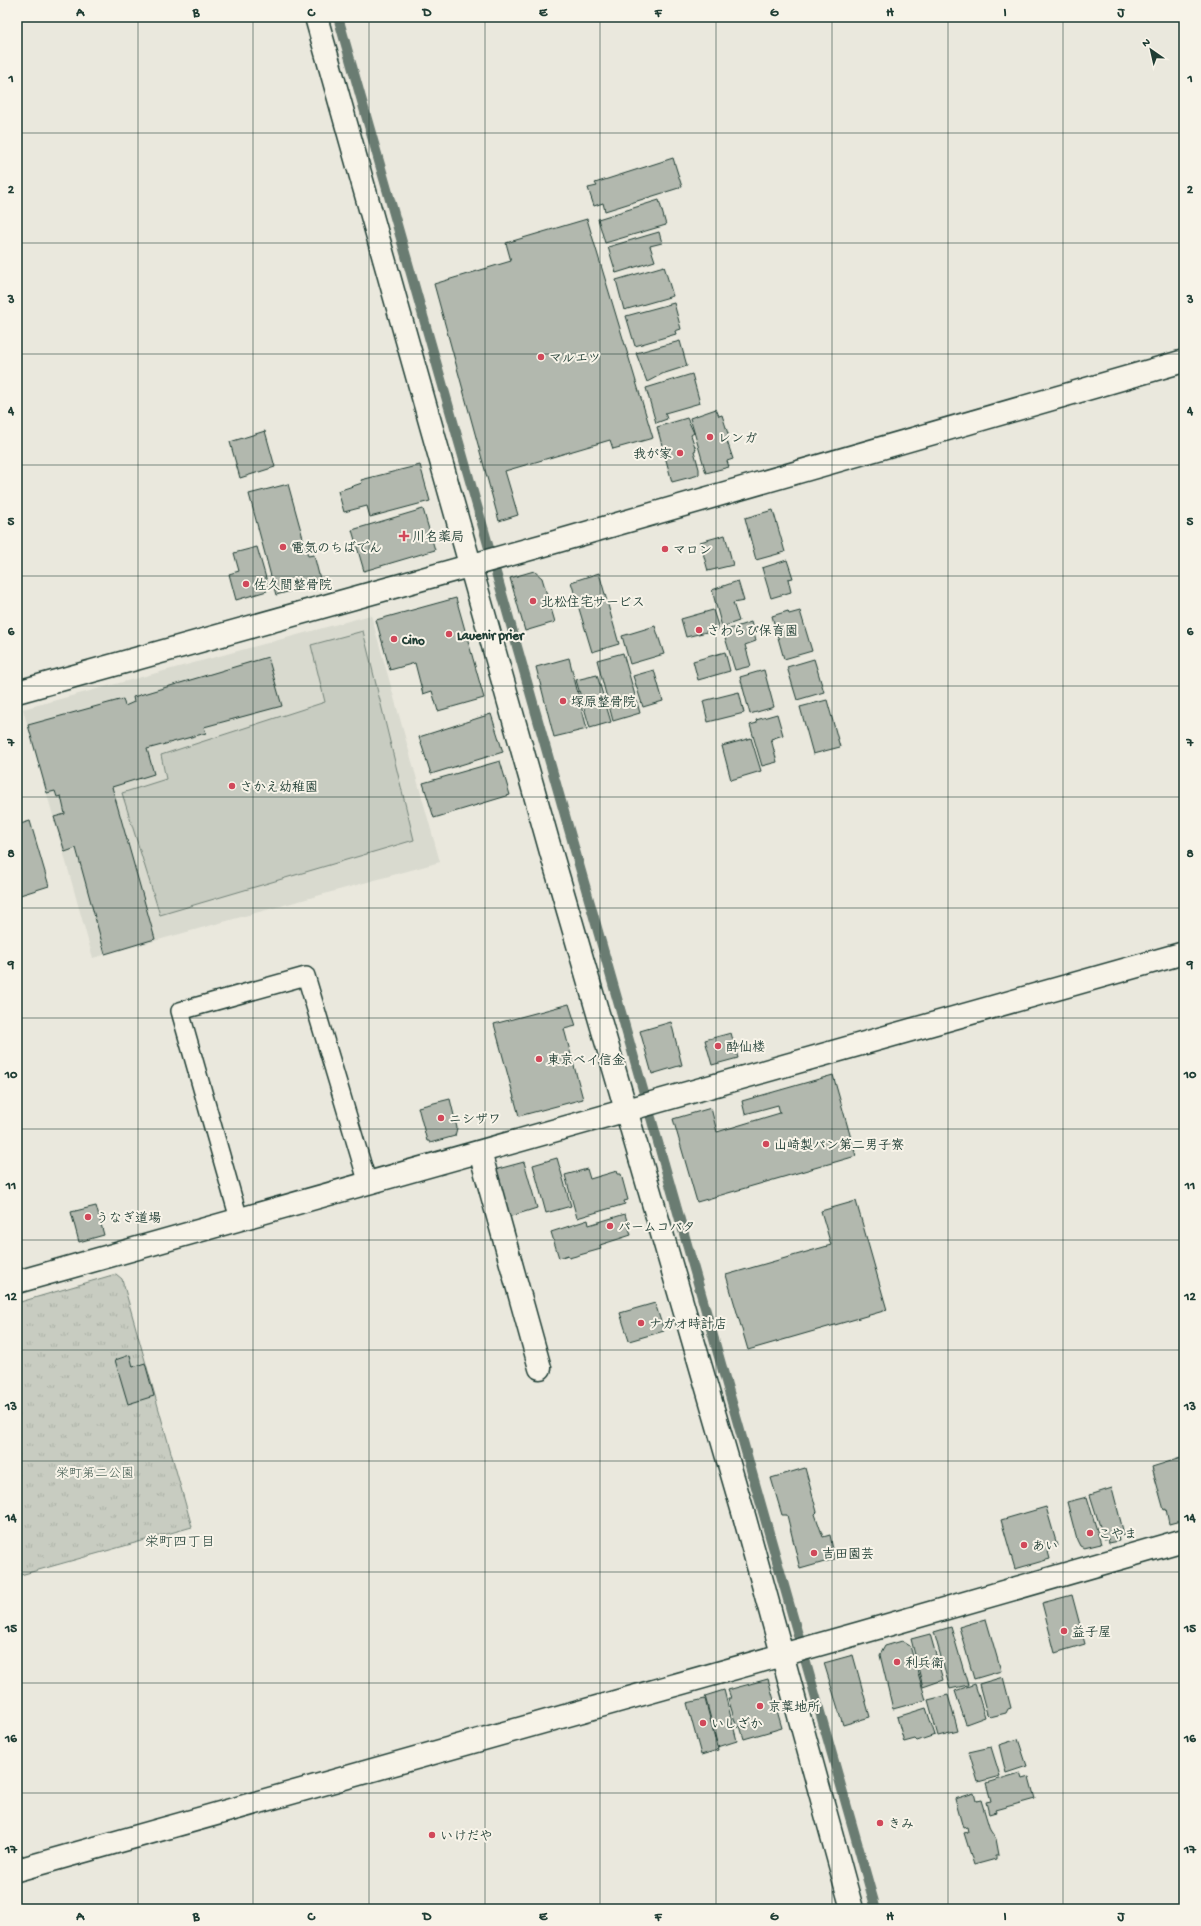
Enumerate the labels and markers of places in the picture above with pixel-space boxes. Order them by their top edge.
marker: マルエツ [536,352,546,362]
place label: マルエツ [549,352,601,367]
marker: レンガ [705,432,715,442]
place label: レンガ [718,432,757,447]
place label: 我が家 [633,447,672,463]
marker: 我が家 [675,448,685,458]
place label: 川名薬局 [412,530,464,546]
marker: 川名薬局 [399,531,409,541]
place label: 電気のちばでん [291,541,382,557]
marker: 電気のちばでん [278,542,288,552]
marker: マロン [660,544,670,554]
place label: マロン [673,544,712,559]
place label: 佐久間整骨院 [254,577,332,594]
marker: 佐久間整骨院 [241,579,251,589]
place label: 北松住宅サービス [541,595,645,611]
marker: 北松住宅サービス [528,596,538,606]
place label: さわらび保育園 [707,624,798,640]
marker: さわらび保育園 [694,625,704,635]
marker: Lauenir prier [444,629,454,639]
place label: Lauenir prier [457,629,525,645]
marker: Cino [389,634,399,644]
place label: Cino [401,634,425,649]
place label: 塚原整骨院 [571,694,636,711]
marker: 塚原整骨院 [558,696,568,706]
place label: さかえ幼稚園 [240,780,318,796]
marker: さかえ幼稚園 [227,781,237,791]
place label: 酔仙楼 [726,1040,765,1056]
marker: 酔仙楼 [713,1041,723,1051]
place label: 東京ベイ信金 [547,1053,625,1069]
marker: 東京ベイ信金 [534,1054,544,1064]
marker: ニシザワ [436,1113,446,1123]
place label: ニシザワ [449,1113,501,1128]
place label: 山崎製パン第二男子寮 [774,1138,904,1154]
marker: 山崎製パン第二男子寮 [761,1139,771,1149]
place label: うなぎ道場 [96,1211,161,1227]
marker: うなぎ道場 [83,1212,93,1222]
marker: パームコバタ [605,1221,615,1231]
place label: パームコバタ [618,1221,695,1236]
place label: ナガオ時計店 [649,1317,727,1333]
marker: ナガオ時計店 [636,1318,646,1328]
marker: こやま [1085,1528,1095,1538]
place label: こやま [1098,1528,1137,1543]
place label: あい [1032,1539,1058,1555]
marker: あい [1019,1540,1029,1550]
place label: 吉田園芸 [822,1547,874,1563]
marker: 吉田園芸 [809,1548,819,1558]
place label: 益子屋 [1072,1625,1111,1641]
marker: 益子屋 [1059,1626,1069,1636]
place label: 利兵衛 [905,1656,944,1672]
marker: 利兵衛 [892,1657,902,1667]
place label: 京葉地所 [768,1700,820,1716]
marker: 京葉地所 [755,1701,765,1711]
place label: いしざか [711,1717,763,1733]
marker: いしざか [698,1718,708,1728]
marker: きみ [875,1818,885,1828]
place label: きみ [888,1818,914,1833]
marker: いけだや [427,1830,437,1840]
place label: いけだや [440,1830,492,1845]

